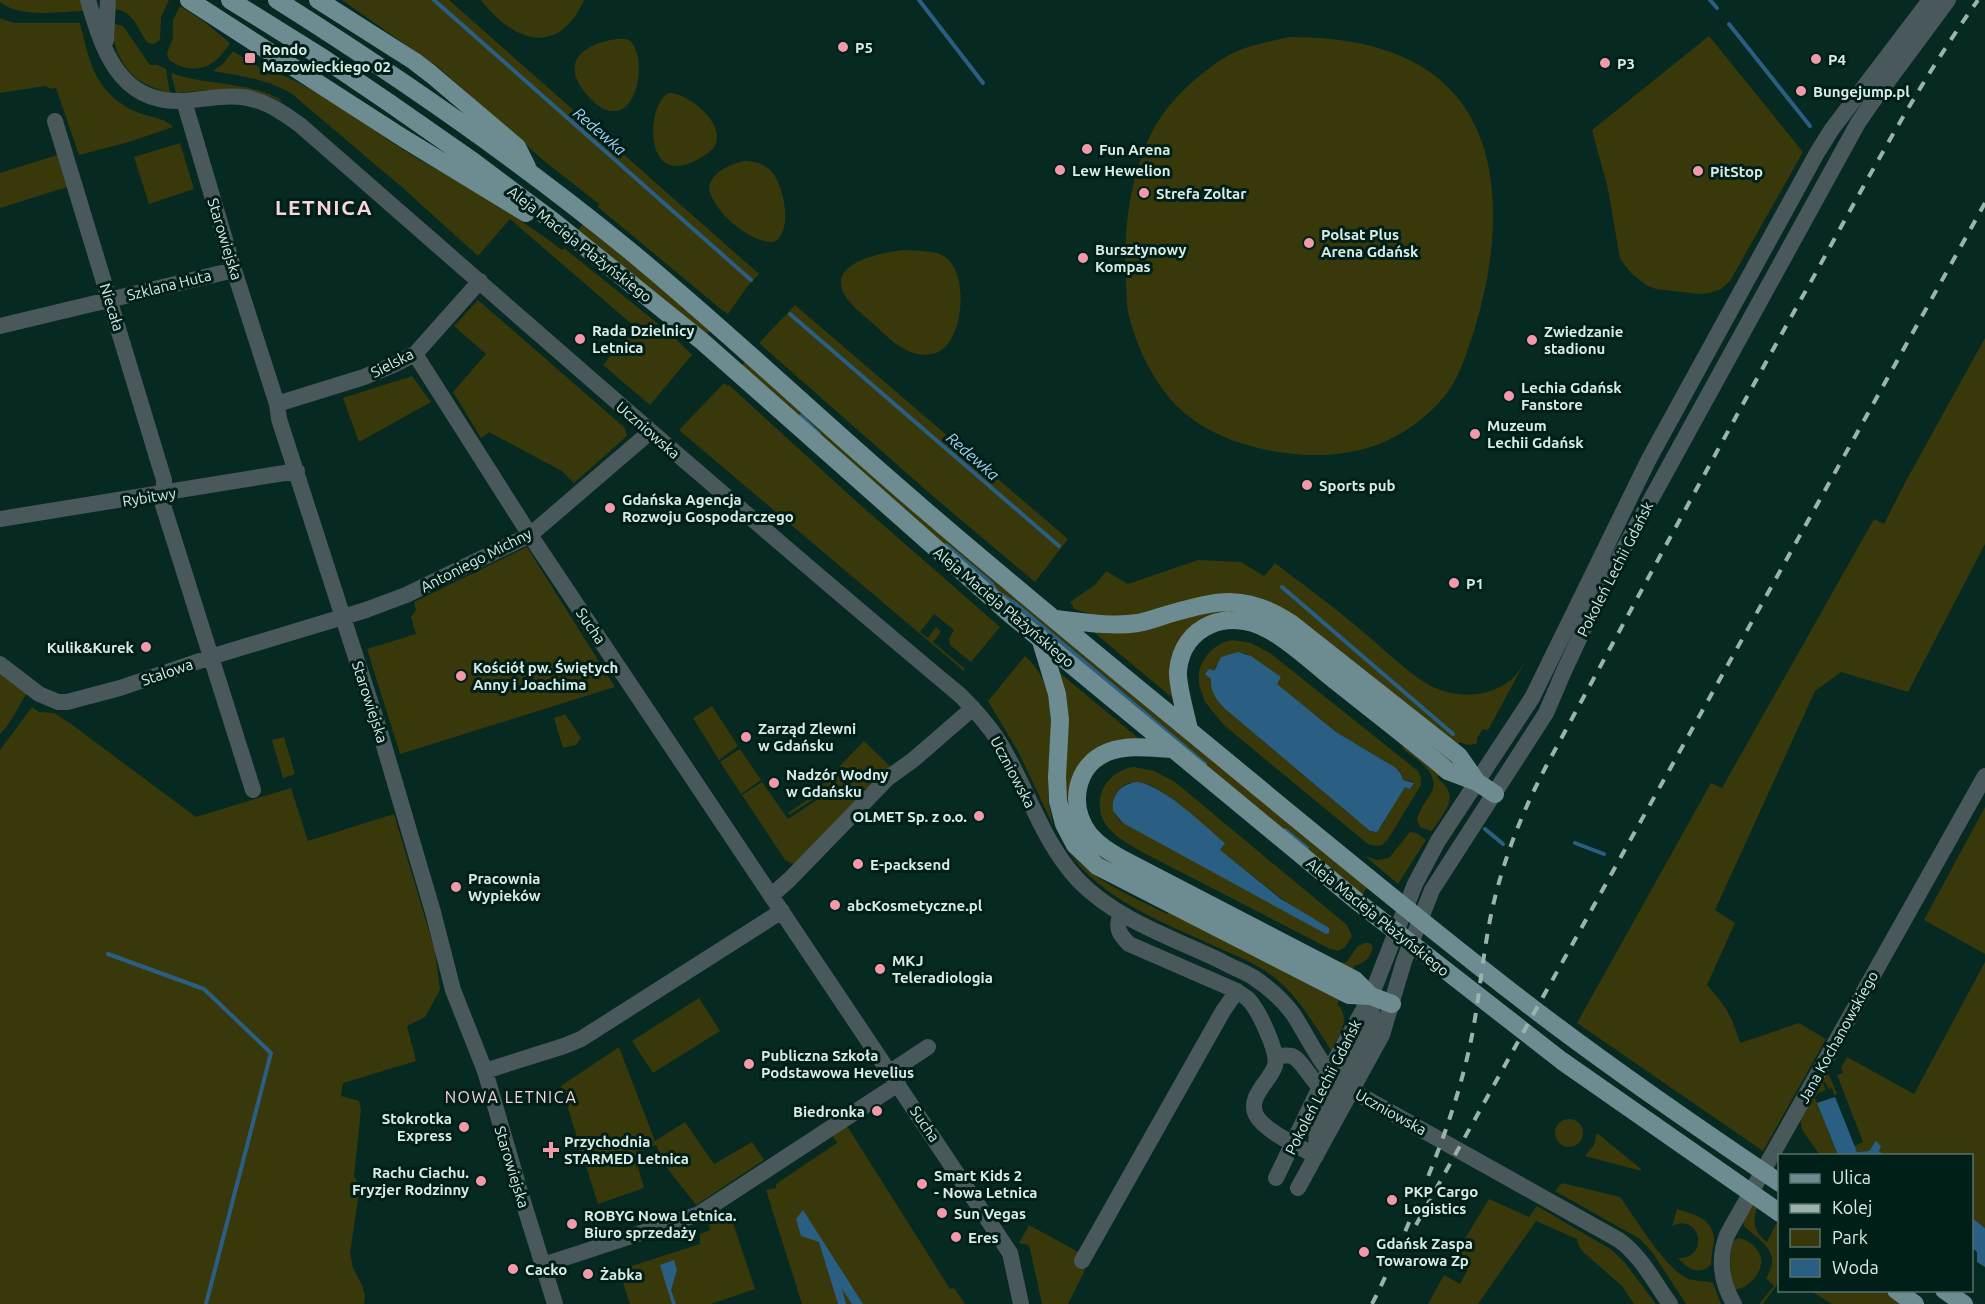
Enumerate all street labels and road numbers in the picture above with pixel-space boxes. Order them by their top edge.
street label: Aleja Macieja Płażyńskiego [505,182,655,306]
street label: Starowiejska [204,196,246,282]
street label: Szklana Huta [125,266,213,304]
street label: Niecała [97,281,127,333]
street label: Sielska [368,345,416,381]
street label: Uczniowska [613,398,683,462]
street label: Rybitwy [121,484,177,510]
street label: Pokoleń Lechii Gdańsk [1574,498,1657,639]
street label: Antoniego Michny [418,525,534,595]
street label: Aleja Macieja Płażyńskiego [930,543,1078,671]
street label: Sucha [573,605,609,647]
street label: Stalowa [139,655,195,689]
street label: Starowiejska [349,659,391,745]
street label: Uczniowska [987,733,1039,811]
street label: Aleja Macieja Płażyńskiego [1303,854,1453,980]
street label: Jana Kochanowskiego [1795,968,1881,1106]
street label: Pokoleń Lechii Gdańsk [1282,1016,1365,1157]
street label: Uczniowska [1353,1086,1429,1138]
street label: Sucha [907,1103,943,1145]
street label: Starowiejska [491,1124,533,1210]

